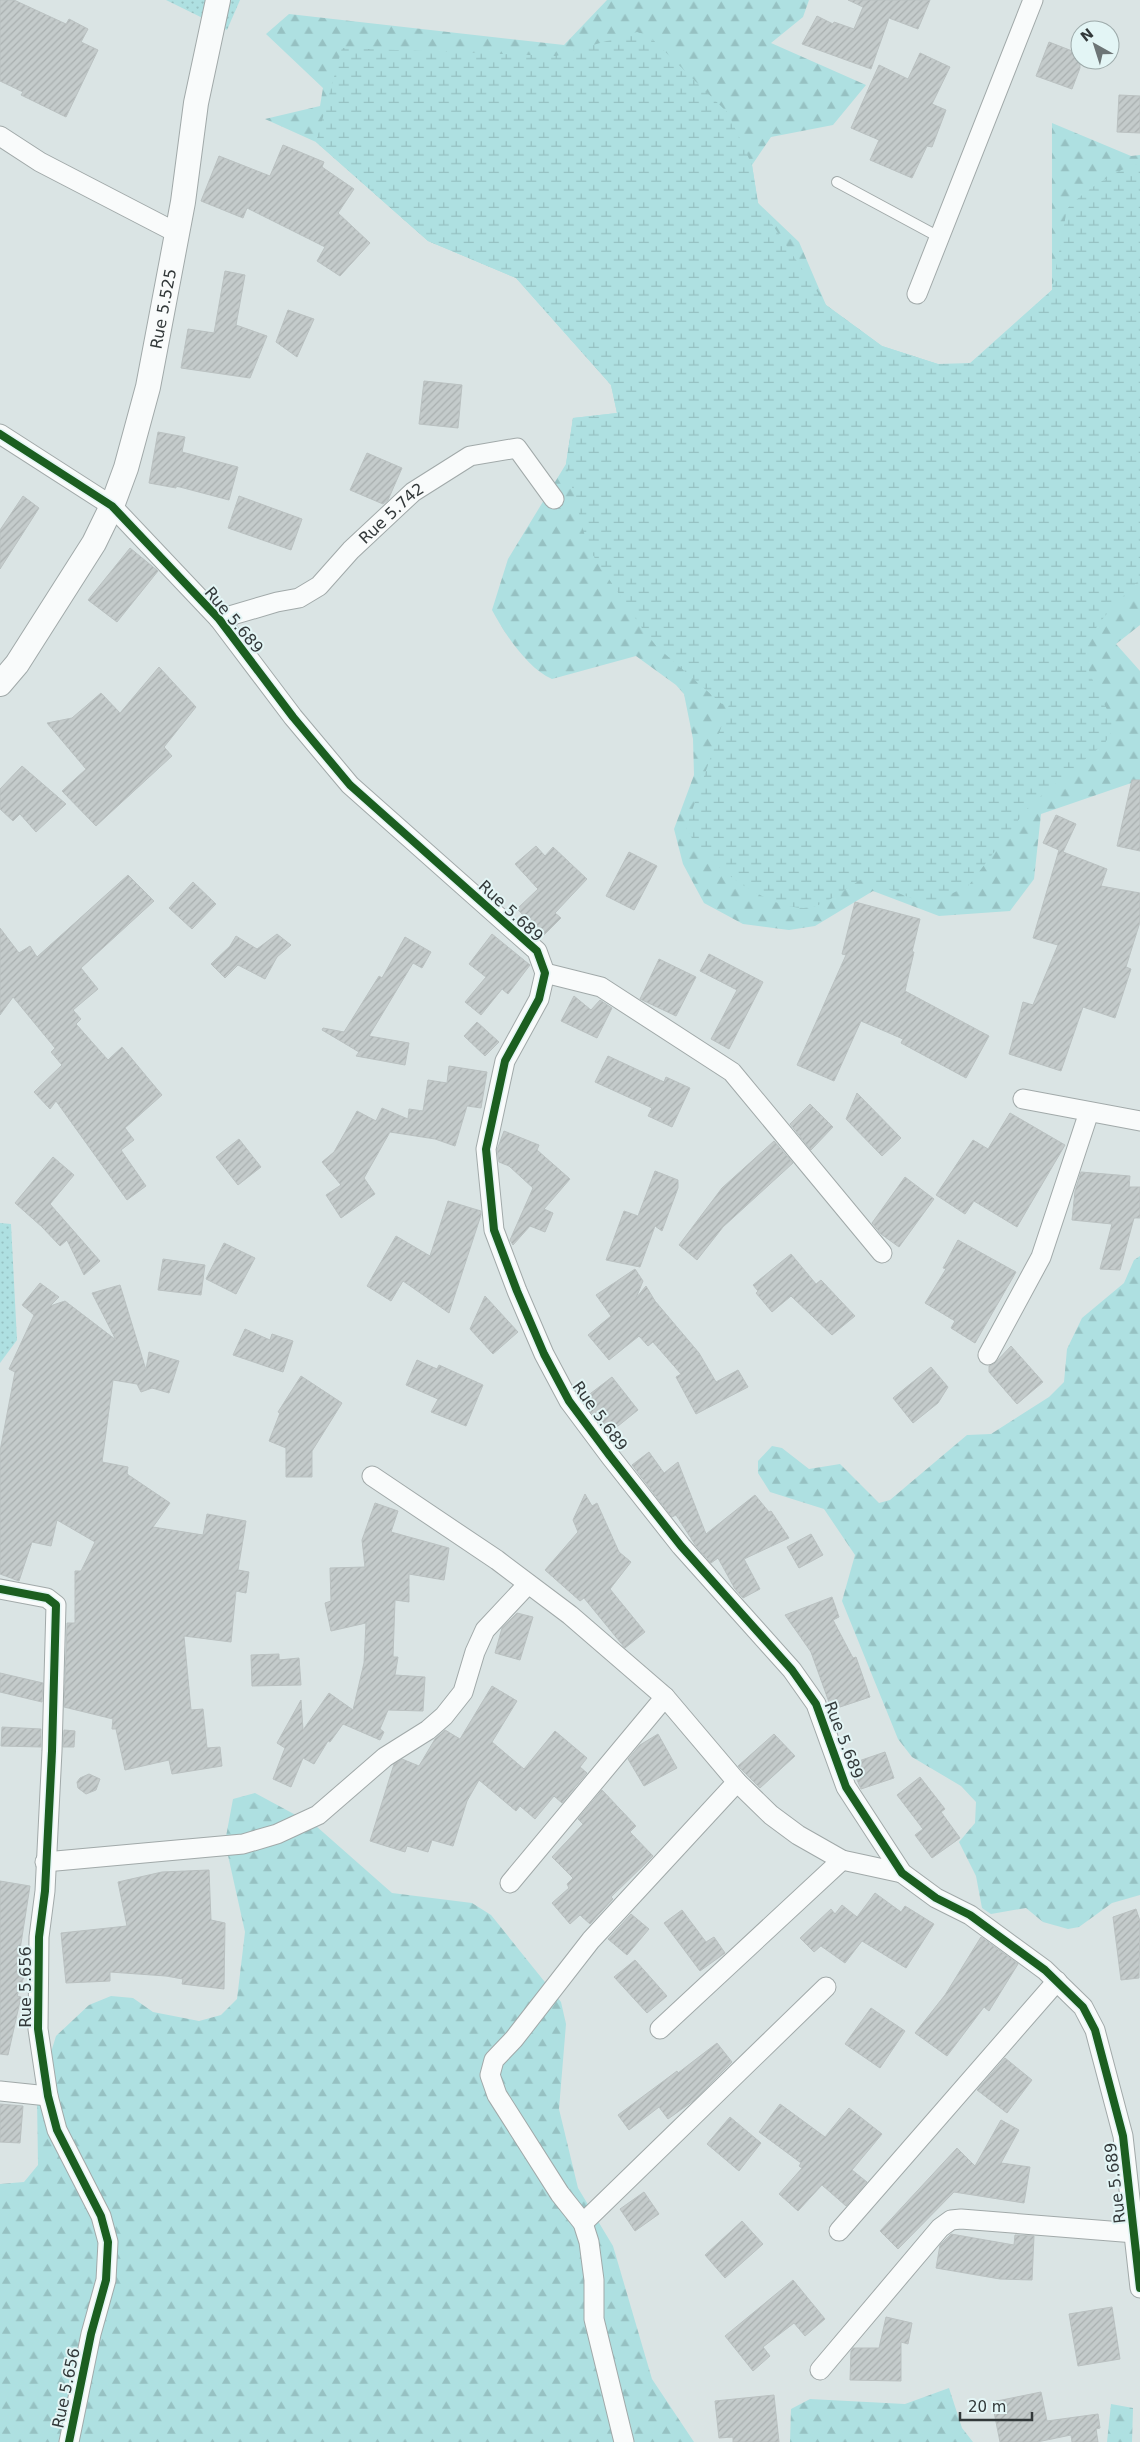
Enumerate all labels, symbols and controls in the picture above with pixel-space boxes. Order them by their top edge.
north arrow [1070,20,1120,70]
text: N [1077,25,1096,45]
street label: Rue 5.525 [146,267,180,350]
street label: Rue 5.742 [355,478,427,547]
street label: Rue 5.689 [201,583,267,657]
street label: Rue 5.689 [475,876,547,946]
street label: Rue 5.689 [568,1378,632,1454]
street label: Rue 5.689 [821,1699,867,1781]
street label: Rue 5.656 [16,1946,35,2028]
street label: Rue 5.689 [1101,2142,1129,2224]
street label: Rue 5.656 [48,2346,84,2430]
scale bar [960,2390,1032,2422]
text: 20 m [968,2398,1006,2416]

